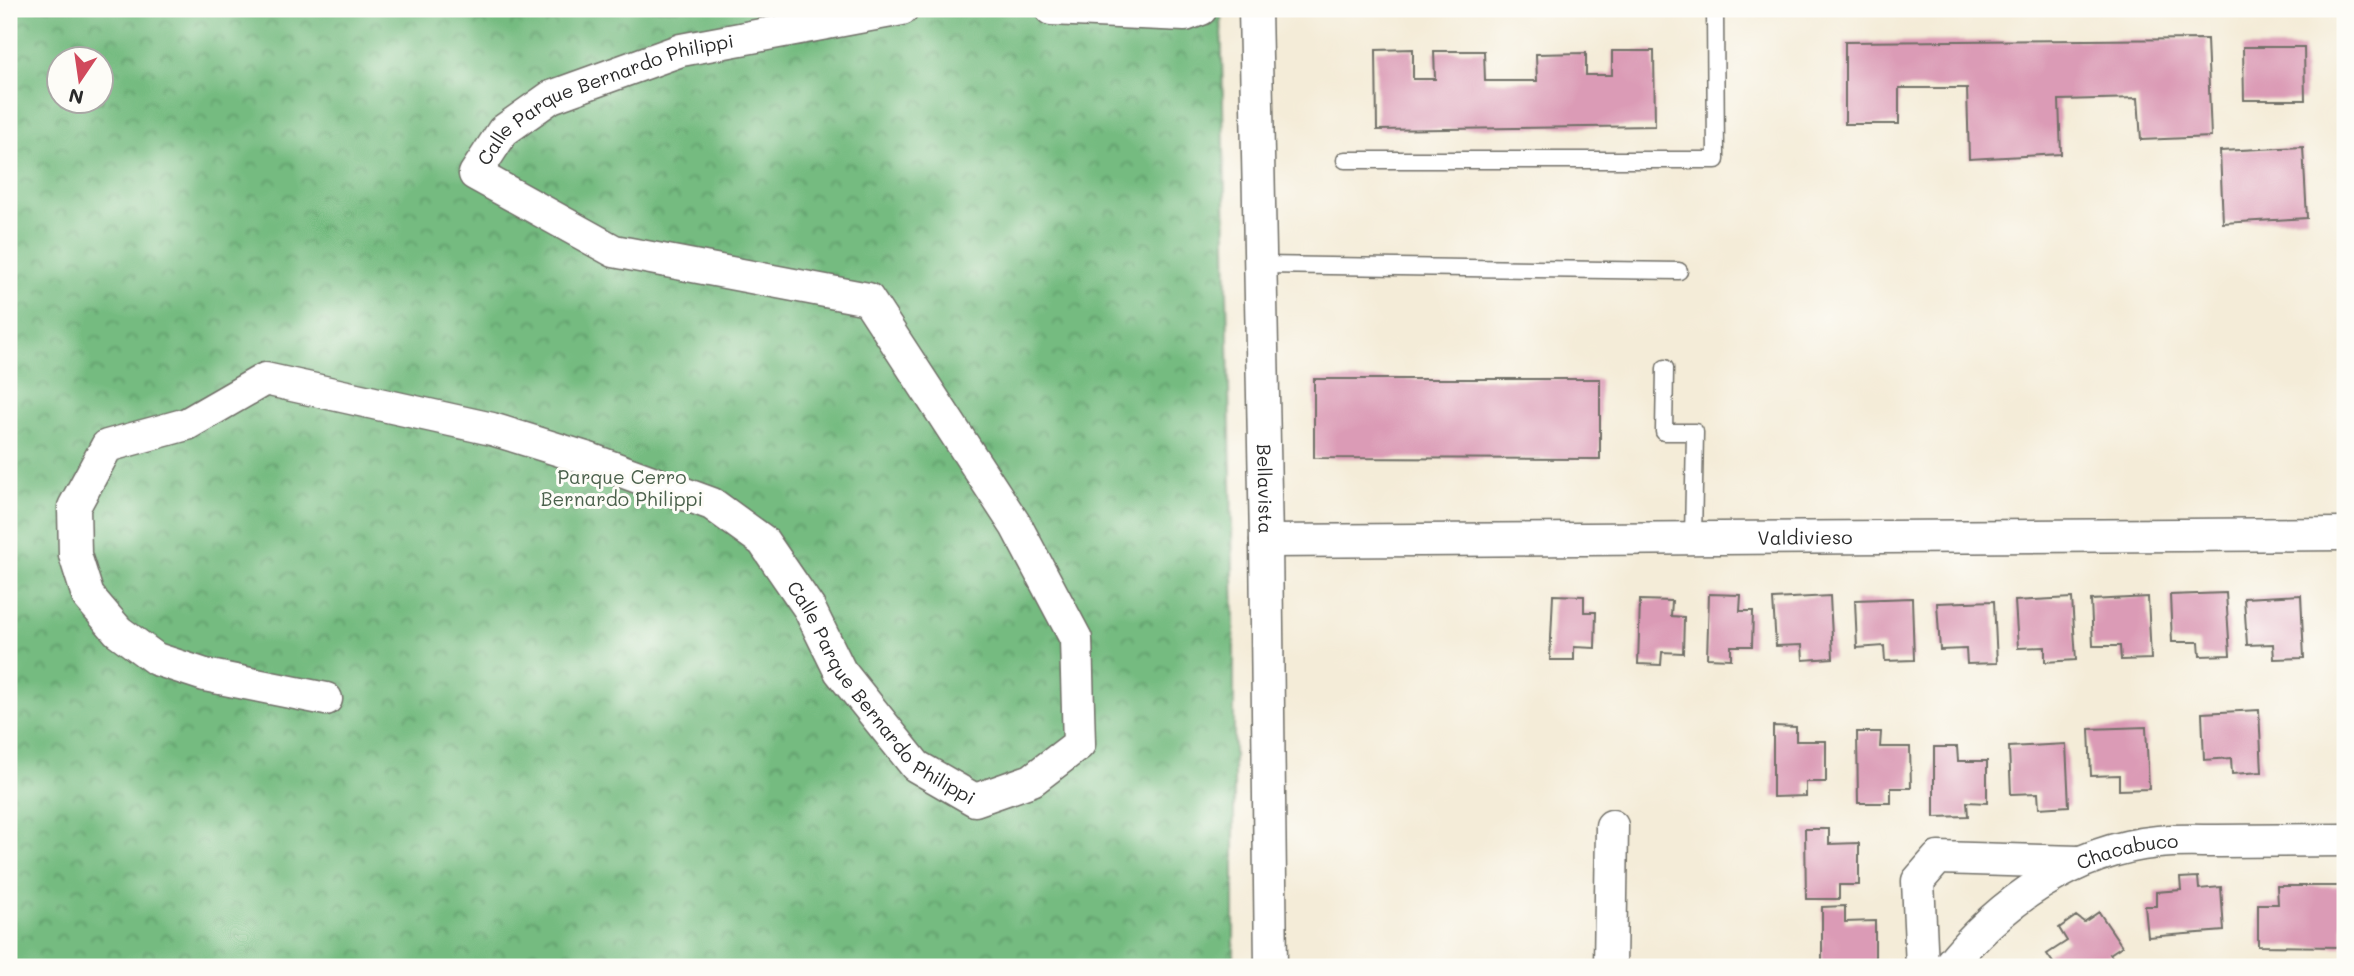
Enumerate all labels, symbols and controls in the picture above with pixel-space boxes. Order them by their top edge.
street label: Calle Parque Bernardo Philippi [471,28,736,170]
north arrow [46,46,116,116]
text: N [66,83,86,111]
street label: Bellavista [1252,443,1279,534]
park label: Parque Cerro Bernardo Philippi [541,464,703,511]
street label: Valdivieso [1757,524,1853,550]
street label: Calle Parque Bernardo Philippi [782,576,980,810]
street label: Chacabuco [2072,828,2179,875]

